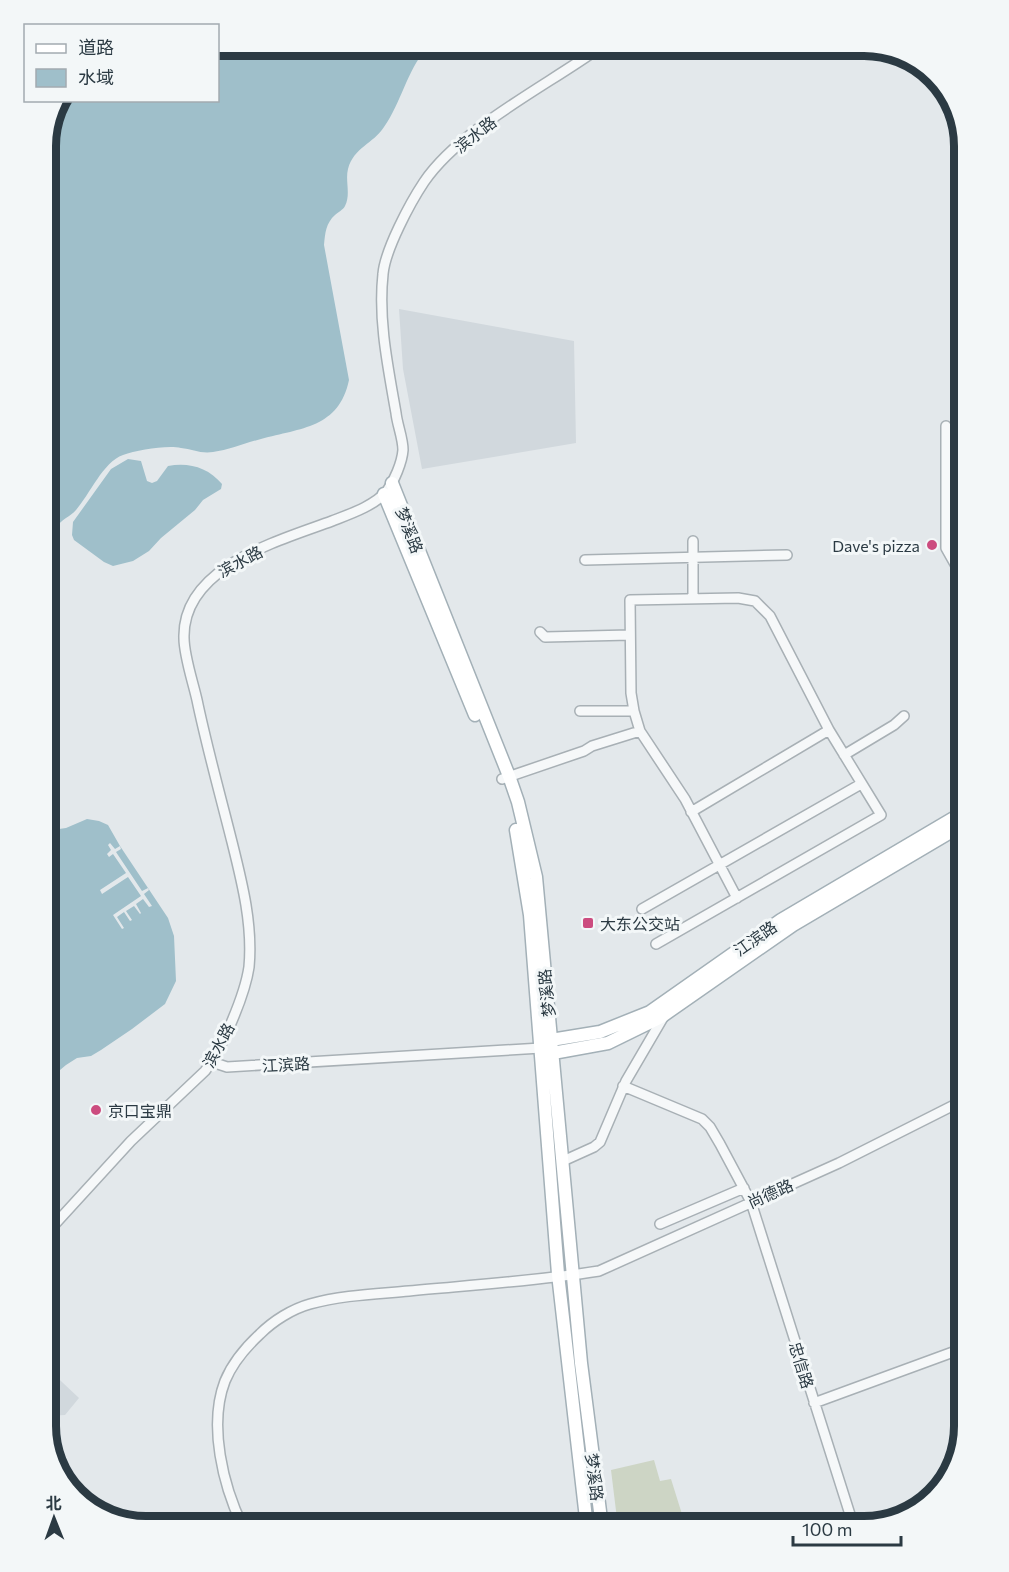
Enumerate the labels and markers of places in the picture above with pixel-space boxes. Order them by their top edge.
place label: Dave's pizza [832,536,920,555]
marker: Dave's pizza [925,538,939,552]
place label: 大东公交站 [600,914,680,933]
marker: 大东公交站 [581,916,595,930]
place label: 京口宝鼎 [108,1101,172,1120]
marker: 京口宝鼎 [89,1103,103,1117]

